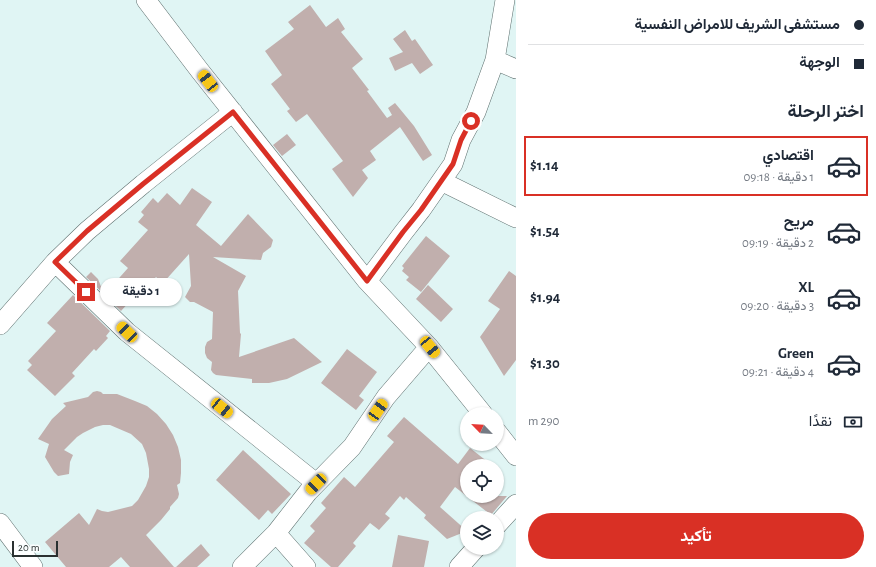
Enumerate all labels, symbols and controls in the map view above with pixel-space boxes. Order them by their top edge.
text: مستشفى الشريف للامراض النفسية [634,17,840,32]
text: الوجهة [799,55,840,70]
car [196,68,220,94]
text: اختر الرحلة [787,103,864,121]
route start [462,112,480,130]
text: اقتصادي [762,148,814,163]
icon: car [826,148,862,184]
text: $1.14 [530,158,559,173]
text: 1 دقيقة · 09:18 [743,171,814,184]
text: مريح [784,214,814,229]
icon: car [826,214,862,250]
text: $1.54 [530,224,560,239]
text: 2 دقيقة · 09:19 [742,237,814,250]
callout: 1 دقيقة [100,278,182,306]
text: XL [798,280,814,295]
icon: car [826,280,862,316]
route end [77,283,95,301]
text: 1 دقيقة [122,285,160,298]
text: $1.94 [530,290,560,305]
text: 3 دقيقة · 09:20 [740,300,814,313]
car [114,319,140,345]
car [418,334,442,360]
text: Green [778,346,814,361]
icon: car [826,346,862,382]
text: $1.30 [530,356,560,371]
text: 4 دقيقة · 09:21 [742,366,814,379]
car [209,396,235,420]
car [366,397,390,423]
north arrow [460,407,504,451]
map controls [460,407,504,555]
icon: cash [842,411,864,433]
text: نقدًا [809,414,832,429]
text: 290 m [528,415,559,428]
button: locate [460,459,504,503]
car [303,471,329,497]
button: layers [460,511,504,555]
button: تأكيد [528,513,864,559]
scale bar [12,539,58,558]
text: 20 m [18,542,39,553]

